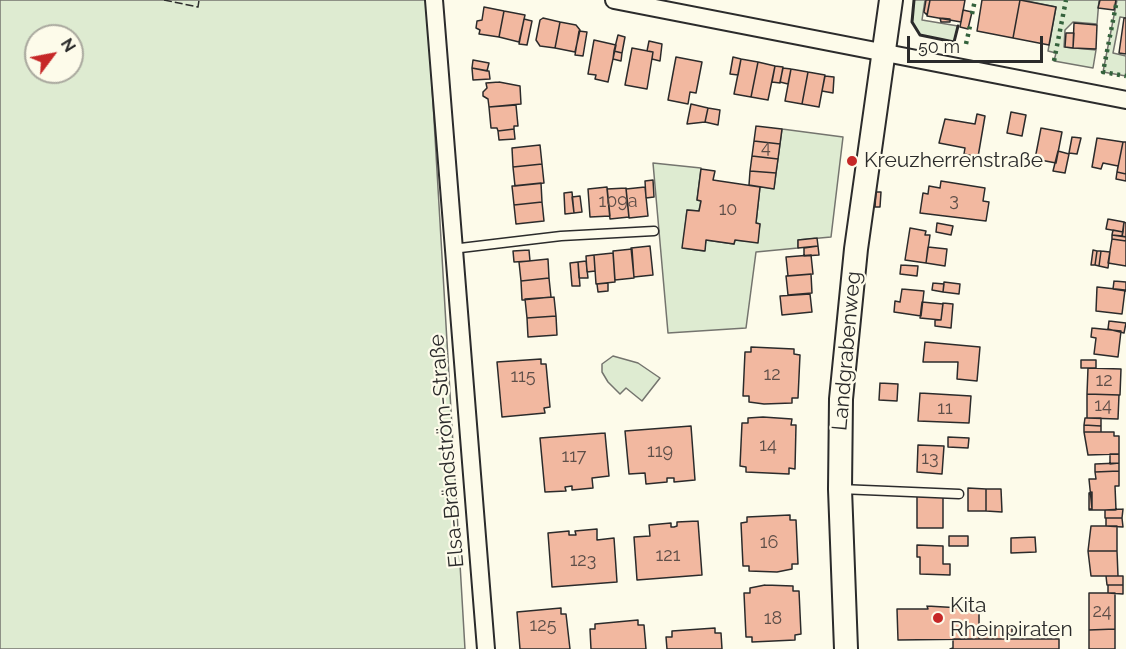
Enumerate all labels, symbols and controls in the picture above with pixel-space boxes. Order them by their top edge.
north arrow [24,24,84,84]
scale bar [910,24,1046,62]
text: N [57,35,79,55]
text: 50 m [918,36,960,57]
house number: 4 [761,137,771,159]
place label: Kreuzherrenstraße [864,148,1043,174]
marker: Kreuzherrenstraße [845,154,859,168]
house number: 3 [949,190,959,212]
house number: 109a [598,191,638,213]
house number: 10 [719,199,737,221]
street label: Landgrabenweg [827,270,867,432]
street label: Elsa-Brändström-Straße [424,333,470,569]
house number: 12 [763,364,781,386]
house number: 115 [510,366,536,388]
house number: 12 [1095,370,1113,392]
house number: 14 [1094,395,1112,417]
house number: 11 [937,398,953,420]
house number: 14 [759,435,777,457]
house number: 119 [647,441,673,463]
house number: 117 [562,446,586,468]
house number: 13 [921,448,939,470]
house number: 16 [760,532,778,554]
house number: 121 [656,545,680,567]
house number: 123 [570,550,596,572]
place label: Kita Rheinpiraten [950,593,1073,643]
house number: 24 [1092,601,1112,623]
house number: 18 [764,608,782,630]
marker: Kita Rheinpiraten [931,611,945,625]
house number: 125 [530,615,556,637]

